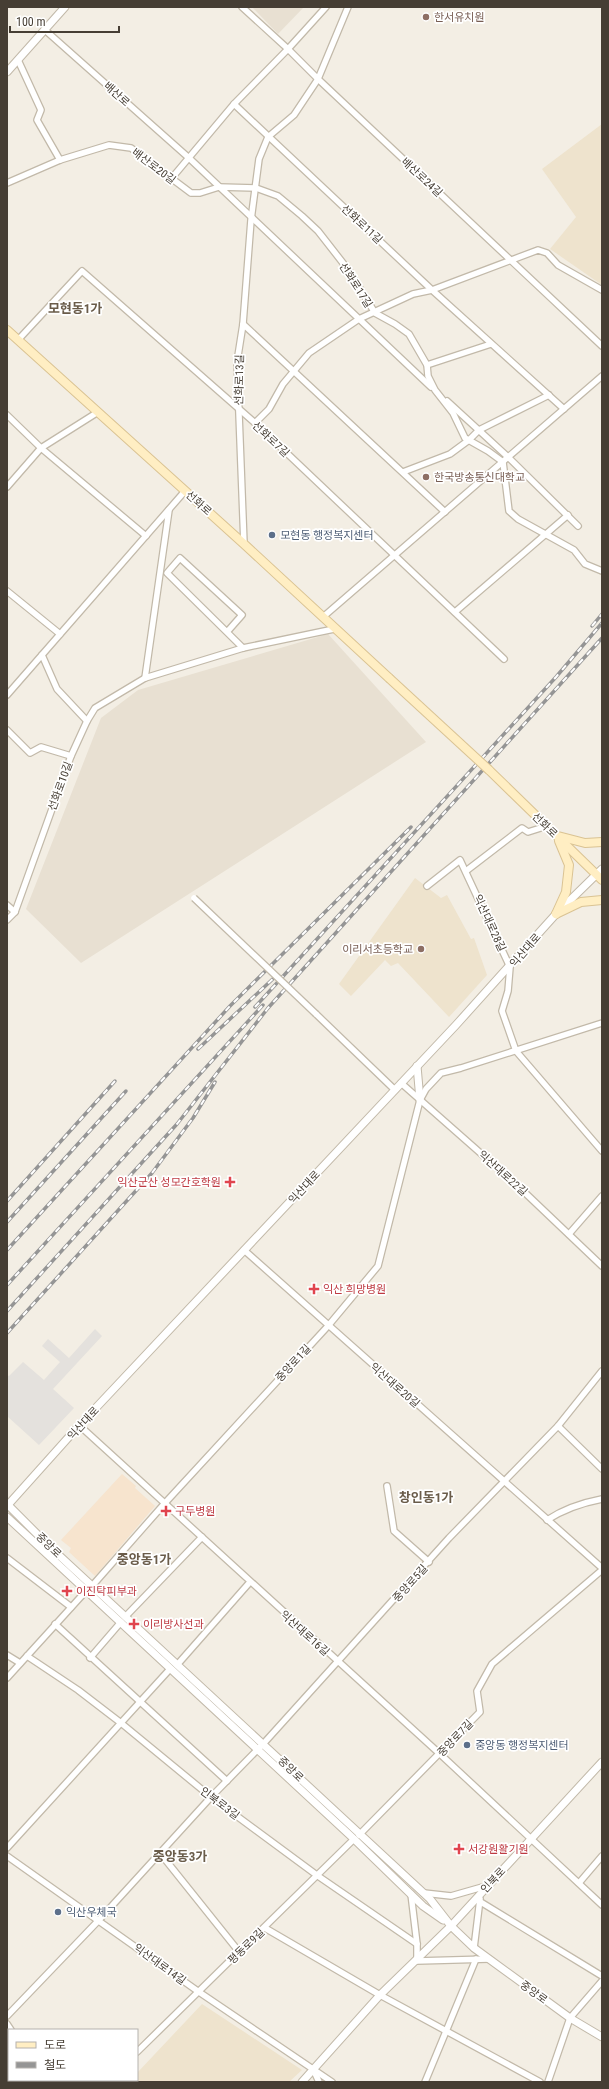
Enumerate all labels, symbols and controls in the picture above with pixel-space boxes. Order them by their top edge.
scale bar [10,8,119,34]
place label: 한서유치원 [434,11,485,24]
marker: 한서유치원 [421,12,431,22]
text: 100 m [16,15,46,29]
street label: 배산로 [101,79,132,109]
street label: 배산로20길 [129,146,178,187]
street label: 배산로24길 [398,155,445,200]
street label: 선화로11길 [338,202,385,247]
street label: 선화로17길 [336,260,375,310]
district label: 모현동1가 [48,301,102,316]
street label: 선화로13길 [233,354,246,406]
street label: 선화로7길 [249,419,292,460]
place label: 한국방송통신대학교 [434,471,525,484]
marker: 한국방송통신대학교 [421,472,431,482]
street label: 선화로 [183,488,214,518]
place label: 모현동 행정복지센터 [280,529,374,542]
marker: 모현동 행정복지센터 [267,530,277,540]
street label: 선화로10길 [46,760,75,813]
street label: 선화로 [529,810,560,841]
street label: 익산대로28길 [471,893,508,954]
street label: 익산대로 [507,931,544,970]
place label: 이리서초등학교 [342,943,413,956]
marker: 이리서초등학교 [416,944,426,954]
street label: 익산대로22길 [475,1148,530,1199]
street label: 익산대로 [286,1168,323,1207]
place label: 익산군산 성모간호학원 [117,1176,221,1189]
marker: 익산군산 성모간호학원 [224,1176,236,1188]
marker: 익산 희망병원 [308,1283,320,1295]
place label: 익산 희망병원 [323,1283,386,1296]
street label: 중앙로1길 [273,1342,314,1385]
street label: 익산대로20길 [367,1360,422,1410]
street label: 익산대로 [65,1404,102,1443]
district label: 창인동1가 [399,1490,453,1505]
marker: 구두병원 [160,1505,172,1517]
place label: 구두병원 [175,1505,215,1518]
street label: 중앙로 [33,1530,64,1561]
district label: 중앙동1가 [117,1552,171,1567]
street label: 중앙로5길 [390,1562,431,1605]
marker: 이진탁피부과 [61,1585,73,1597]
place label: 이진탁피부과 [76,1585,137,1598]
street label: 익산대로16길 [277,1608,332,1659]
marker: 이리방사선과 [128,1618,140,1630]
place label: 이리방사선과 [143,1618,204,1631]
street label: 중앙로7길 [435,1717,476,1759]
place label: 중앙동 행정복지센터 [475,1739,569,1752]
marker: 중앙동 행정복지센터 [462,1740,472,1750]
street label: 중앙로 [275,1754,306,1785]
street label: 인북로3길 [197,1784,242,1822]
marker: 서강원활기원 [453,1843,465,1855]
place label: 서강원활기원 [468,1843,529,1856]
district label: 중앙동3가 [153,1849,207,1864]
street label: 인북로 [478,1865,508,1896]
place label: 익산우체국 [66,1906,117,1919]
marker: 익산우체국 [53,1907,63,1917]
street label: 평동로9길 [225,1926,267,1967]
street label: 익산대로14길 [131,1941,188,1988]
street label: 중앙로 [518,1978,550,2007]
legend [8,2029,138,2081]
text: 도로 [44,2038,66,2052]
text: 철도 [44,2058,66,2072]

